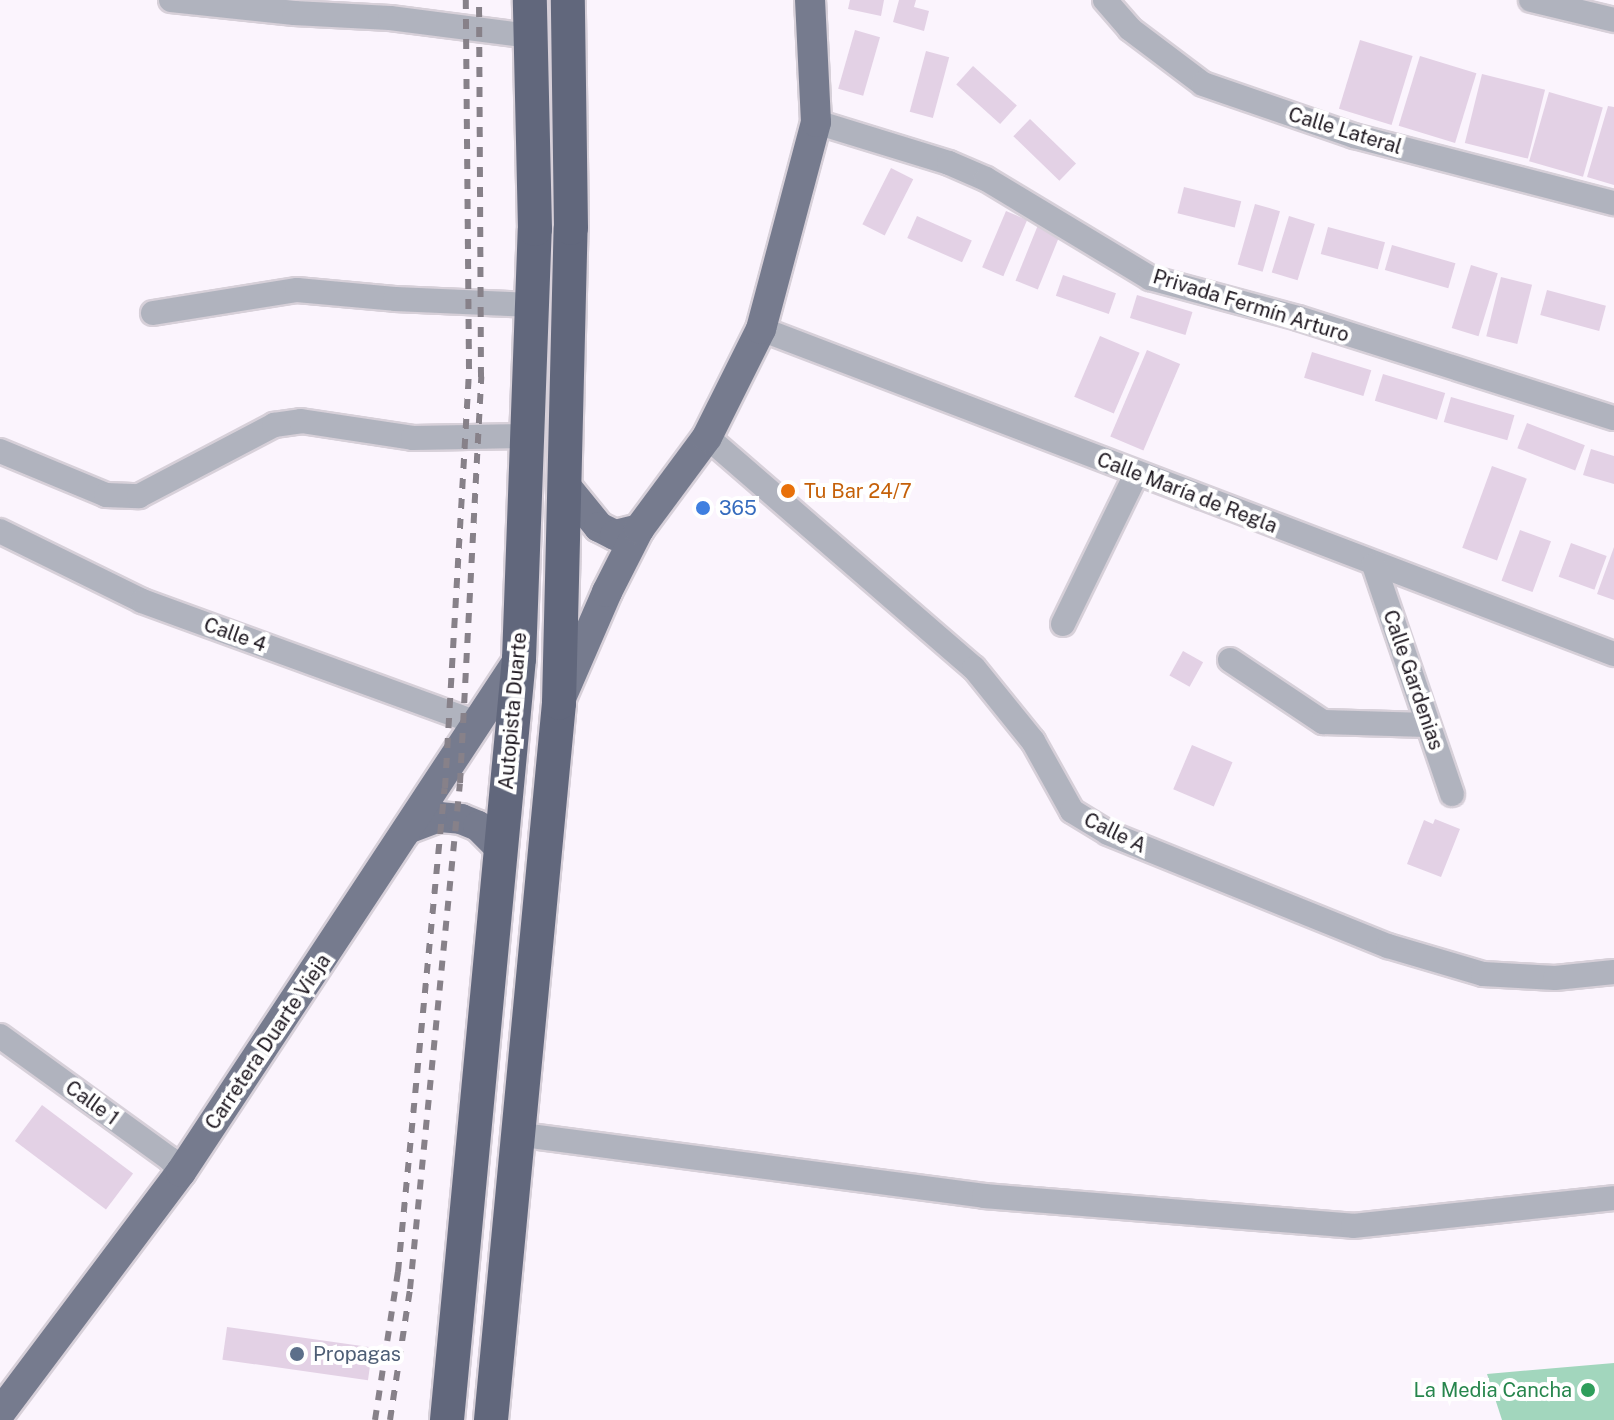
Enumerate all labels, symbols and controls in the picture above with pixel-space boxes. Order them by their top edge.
street label: Calle Lateral [1285,102,1405,160]
street label: Privada Fermín Arturo [1150,265,1352,347]
street label: Calle María de Regla [1093,447,1281,539]
place label: Tu Bar 24/7 [804,479,912,503]
marker: Tu Bar 24/7 [779,482,797,500]
place label: 365 [719,496,757,520]
marker: 365 [694,499,712,517]
street label: Calle Gardenias [1378,607,1448,753]
street label: Calle 4 [200,613,270,657]
street label: Autopista Duarte [494,631,532,791]
street label: Calle A [1080,808,1150,858]
street label: Carretera Duarte Vieja [200,949,336,1135]
street label: Calle 1 [61,1076,123,1130]
place label: Propagas [313,1342,401,1366]
marker: Propagas [288,1345,306,1363]
place label: La Media Cancha [1413,1378,1572,1402]
marker: La Media Cancha [1579,1381,1597,1399]

